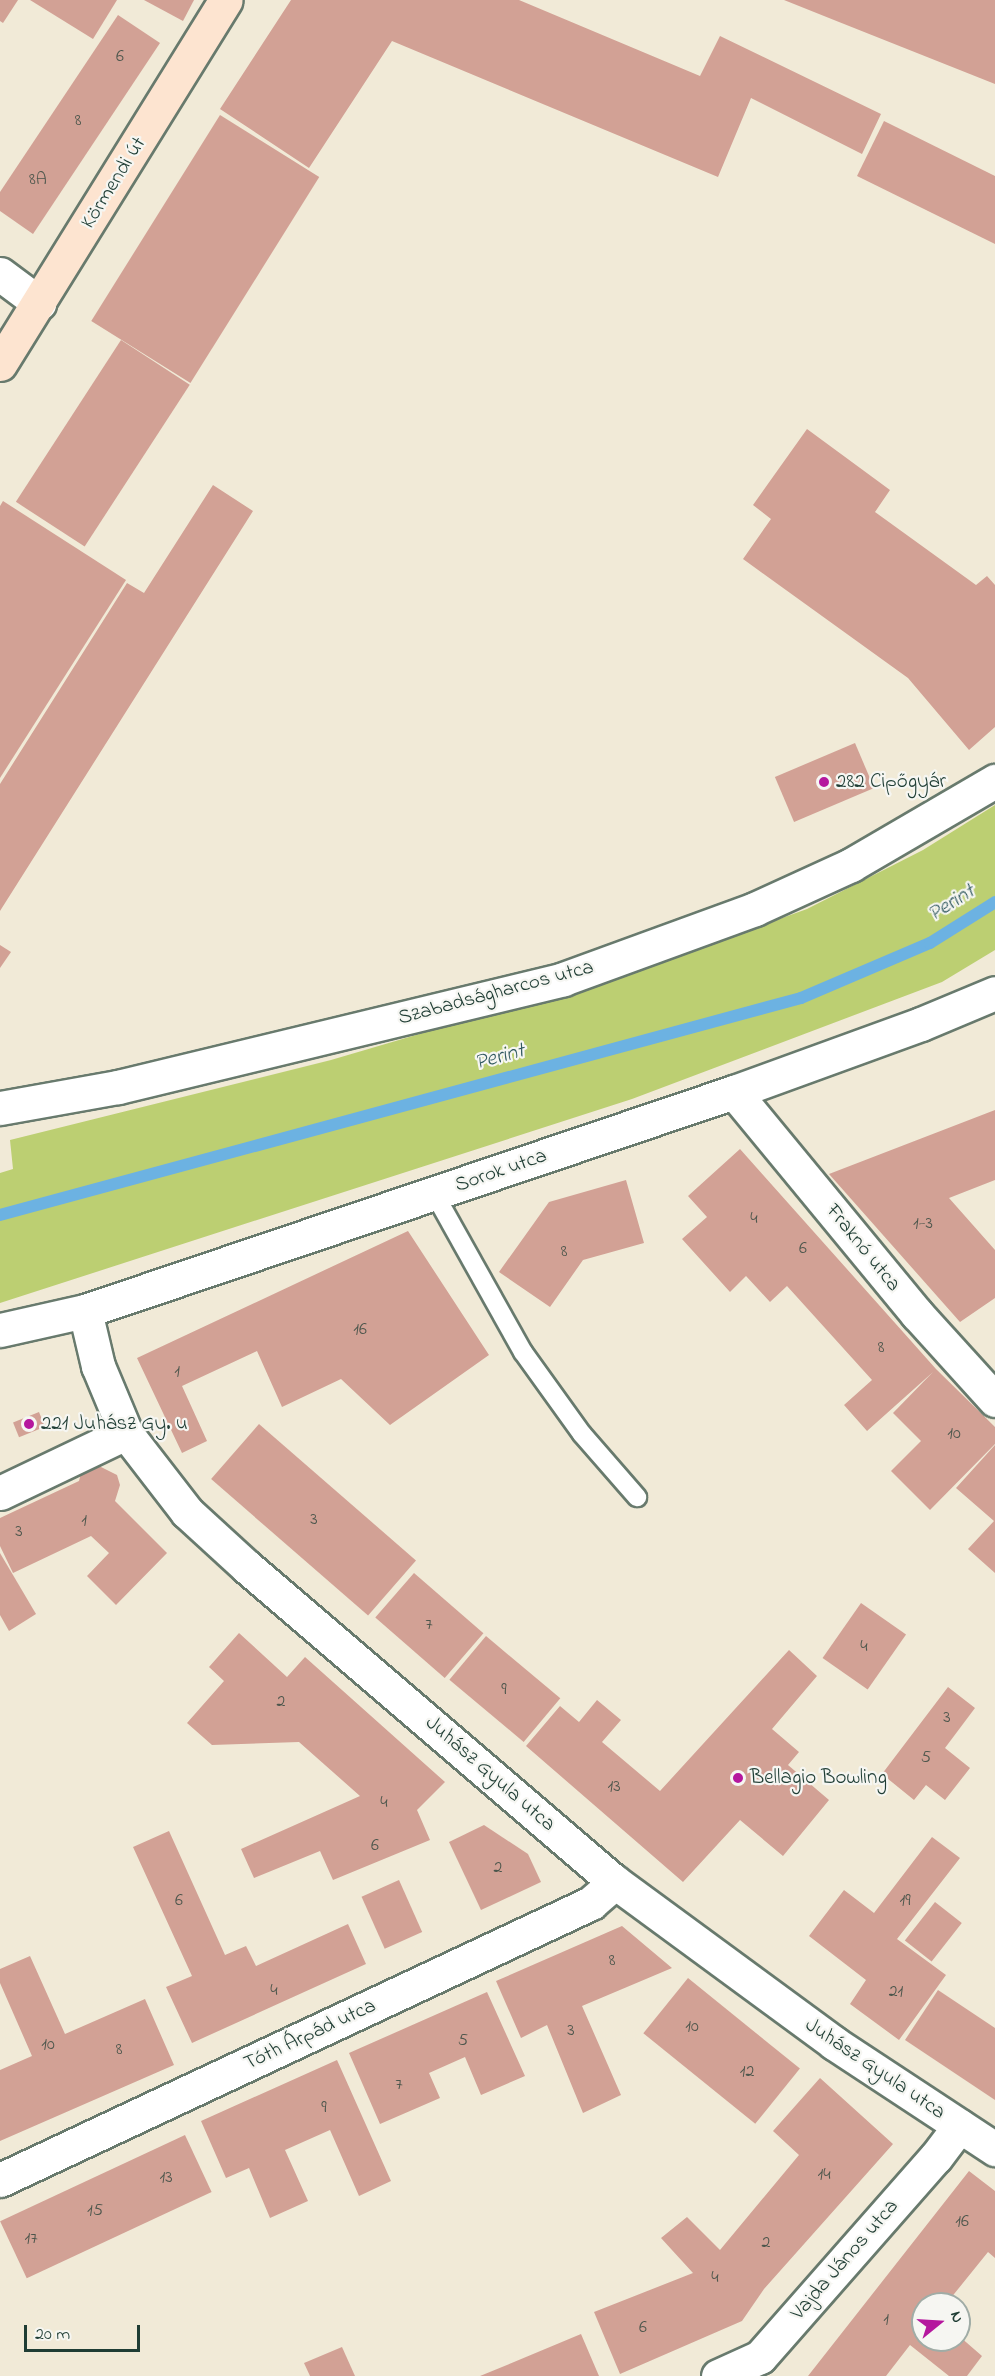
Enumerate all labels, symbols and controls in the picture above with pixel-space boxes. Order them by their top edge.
house number: 6 [116,46,124,68]
house number: 8 [75,110,81,132]
street label: Körmendi út [76,132,152,234]
house number: 8A [29,169,47,191]
place label: 282 Cipőgyár [836,769,946,795]
marker: 282 Cipőgyár [817,775,831,789]
water label: Perint [924,879,980,929]
street label: Szabadságharcos utca [395,955,597,1031]
water label: Perint [472,1039,528,1077]
street label: Sorok utca [452,1144,550,1198]
street label: Fraknó utca [820,1199,906,1297]
house number: 4 [750,1208,758,1230]
house number: 1-3 [913,1213,933,1235]
house number: 6 [799,1238,807,1260]
house number: 8 [561,1241,567,1263]
house number: 16 [353,1319,367,1341]
house number: 8 [878,1337,884,1359]
house number: 1 [174,1361,180,1383]
place label: 221 Juhász Gy. u [41,1411,188,1437]
marker: 221 Juhász Gy. u [22,1417,36,1431]
house number: 10 [947,1423,961,1445]
house number: 3 [310,1509,318,1531]
house number: 1 [81,1510,87,1532]
house number: 3 [15,1521,23,1543]
house number: 7 [425,1614,433,1636]
house number: 4 [860,1636,868,1658]
house number: 9 [501,1679,507,1701]
house number: 2 [277,1691,285,1713]
house number: 3 [943,1707,951,1729]
street label: Juhász Gyula utca [420,1711,560,1837]
house number: 5 [921,1747,931,1769]
place label: Bellagio Bowling [750,1765,887,1791]
marker: Bellagio Bowling [731,1771,745,1785]
house number: 13 [607,1776,621,1798]
house number: 4 [380,1792,388,1814]
house number: 6 [371,1835,379,1857]
house number: 2 [494,1857,502,1879]
house number: 6 [175,1890,183,1912]
house number: 19 [899,1890,911,1912]
house number: 8 [609,1950,615,1972]
house number: 4 [270,1980,278,2002]
house number: 21 [889,1981,903,2003]
street label: Tóth Árpád utca [240,1993,380,2077]
street label: Juhász Gyula utca [800,2013,950,2125]
house number: 10 [685,2016,699,2038]
house number: 3 [567,2020,575,2042]
house number: 5 [458,2030,468,2052]
house number: 10 [41,2034,55,2056]
house number: 8 [116,2039,122,2061]
house number: 12 [740,2061,754,2083]
house number: 7 [395,2074,403,2096]
house number: 9 [321,2097,327,2119]
house number: 14 [817,2164,831,2186]
house number: 13 [159,2167,173,2189]
street label: Vajda János utca [786,2195,904,2325]
house number: 15 [87,2200,103,2222]
house number: 16 [955,2211,969,2233]
house number: 17 [24,2228,38,2250]
house number: 2 [762,2232,770,2254]
house number: 4 [711,2267,719,2289]
north arrow [911,2292,971,2352]
text: N [943,2308,969,2326]
house number: 1 [883,2309,889,2331]
scale bar [27,2313,142,2351]
house number: 6 [639,2317,647,2339]
text: 20 m [35,2322,70,2348]

